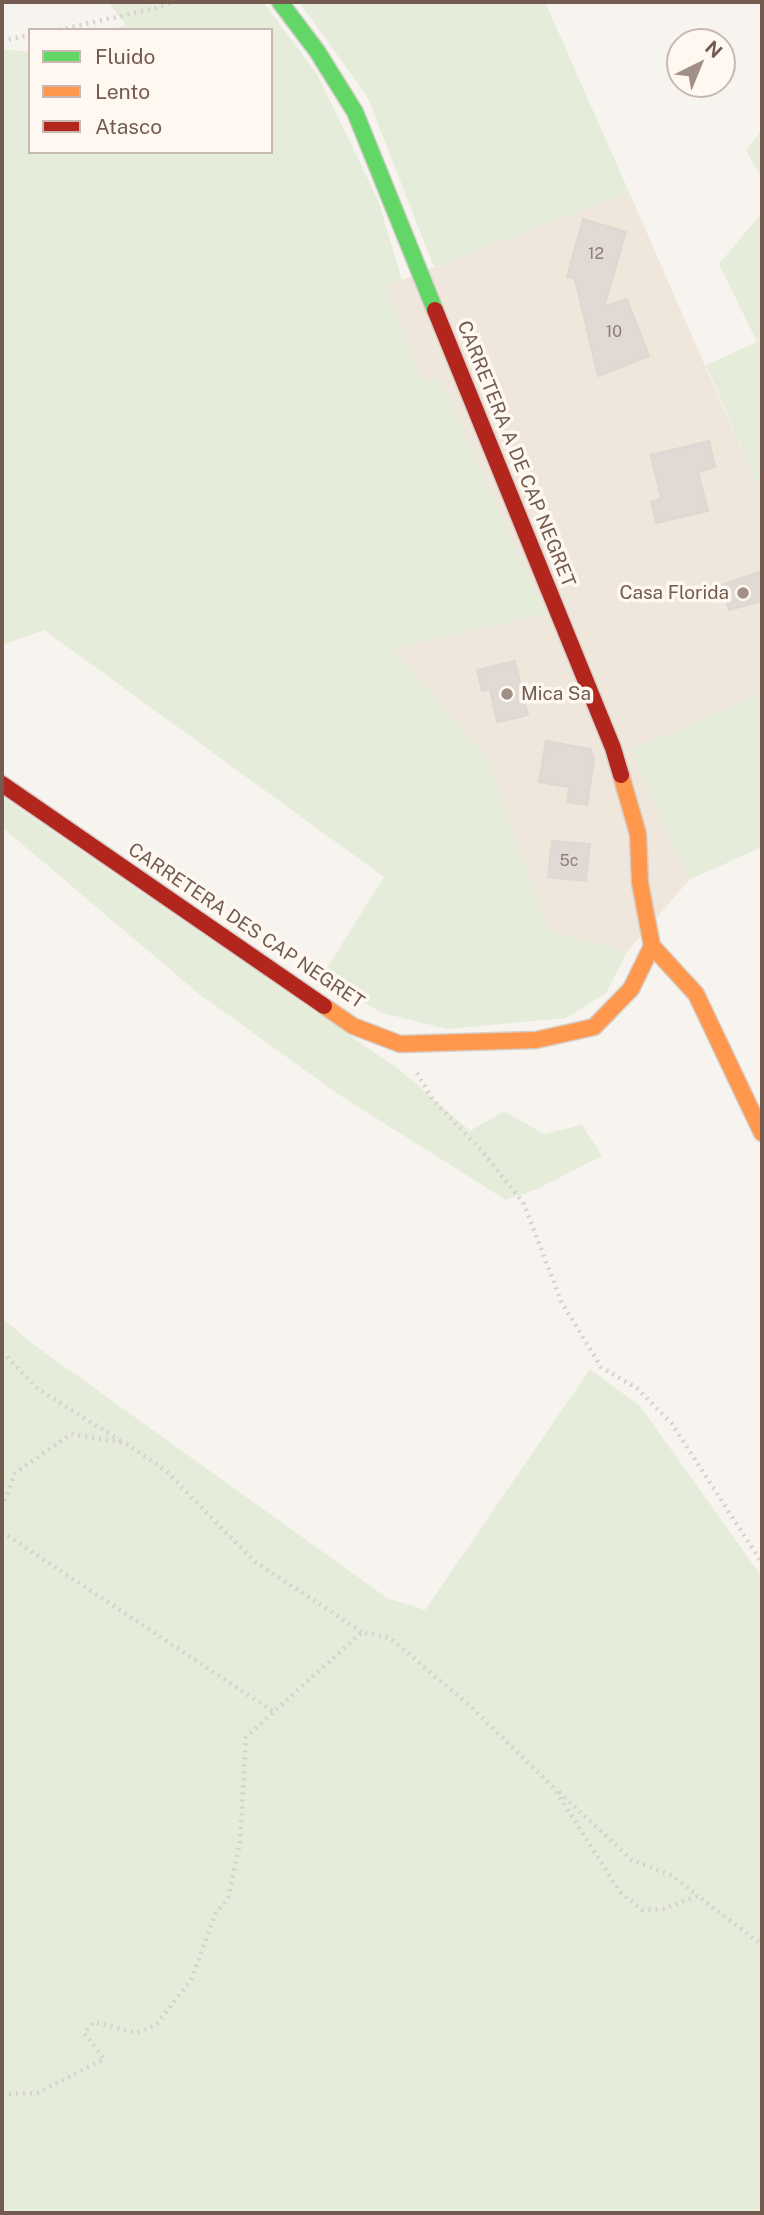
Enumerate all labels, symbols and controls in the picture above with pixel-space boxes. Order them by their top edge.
legend [28,28,273,154]
north arrow [666,28,736,98]
text: N [701,36,727,62]
text: Fluido [95,44,155,69]
text: Lento [95,79,150,104]
text: Atasco [95,114,162,139]
house number: 12 [588,244,604,264]
street label: CARRETERA A DE CAP NEGRET [452,317,580,591]
house number: 10 [606,322,622,342]
place label: Casa Florida [620,582,729,604]
marker: Casa Florida [735,585,751,601]
place label: Mica Sa [521,683,591,705]
marker: Mica Sa [499,686,515,702]
street label: CARRETERA DES CAP NEGRET [124,838,368,1014]
house number: 5c [560,851,578,871]

